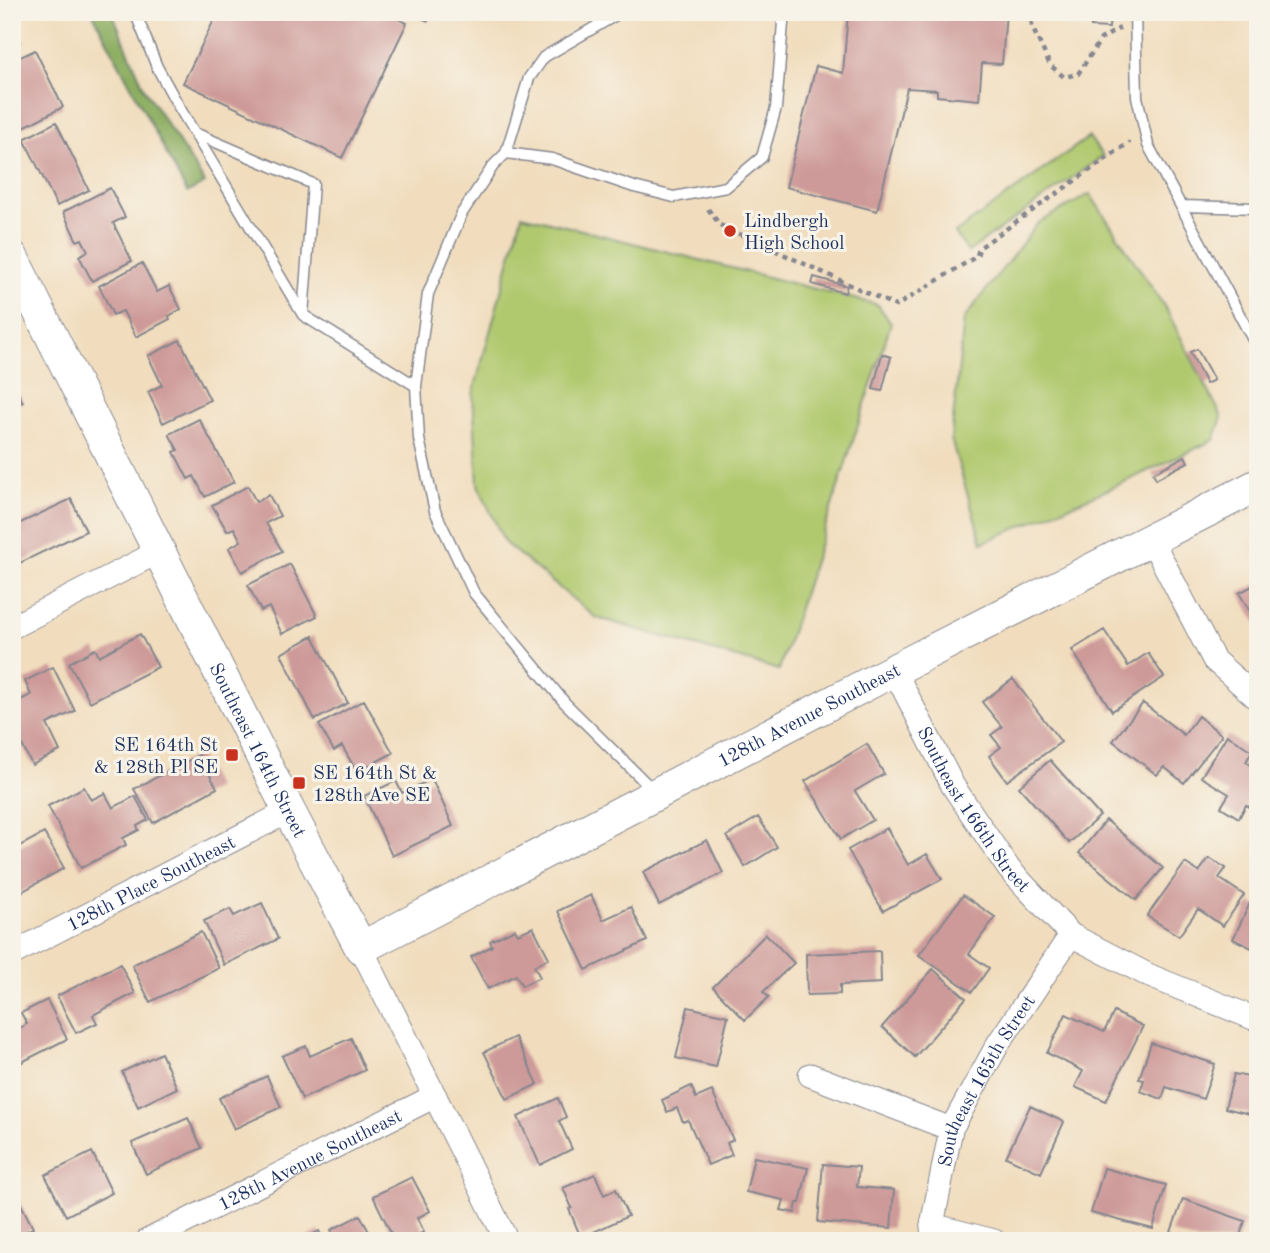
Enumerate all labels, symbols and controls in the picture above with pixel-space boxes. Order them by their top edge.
place label: Lindbergh High School [744,213,844,254]
marker: Lindbergh High School [722,223,738,239]
street label: Southeast 164th Street [205,661,308,841]
street label: 128th Avenue Southeast [716,662,904,772]
street label: Southeast 166th Street [913,725,1033,897]
place label: SE 164th St & 128th Pl SE [94,737,218,778]
marker: SE 164th St & 128th Pl SE [224,747,240,763]
place label: SE 164th St & 128th Ave SE [313,765,437,806]
marker: SE 164th St & 128th Ave SE [291,775,307,791]
street label: 128th Place Southeast [64,833,239,936]
street label: Southeast 165th Street [937,993,1040,1169]
street label: 128th Avenue Southeast [216,1107,405,1215]

